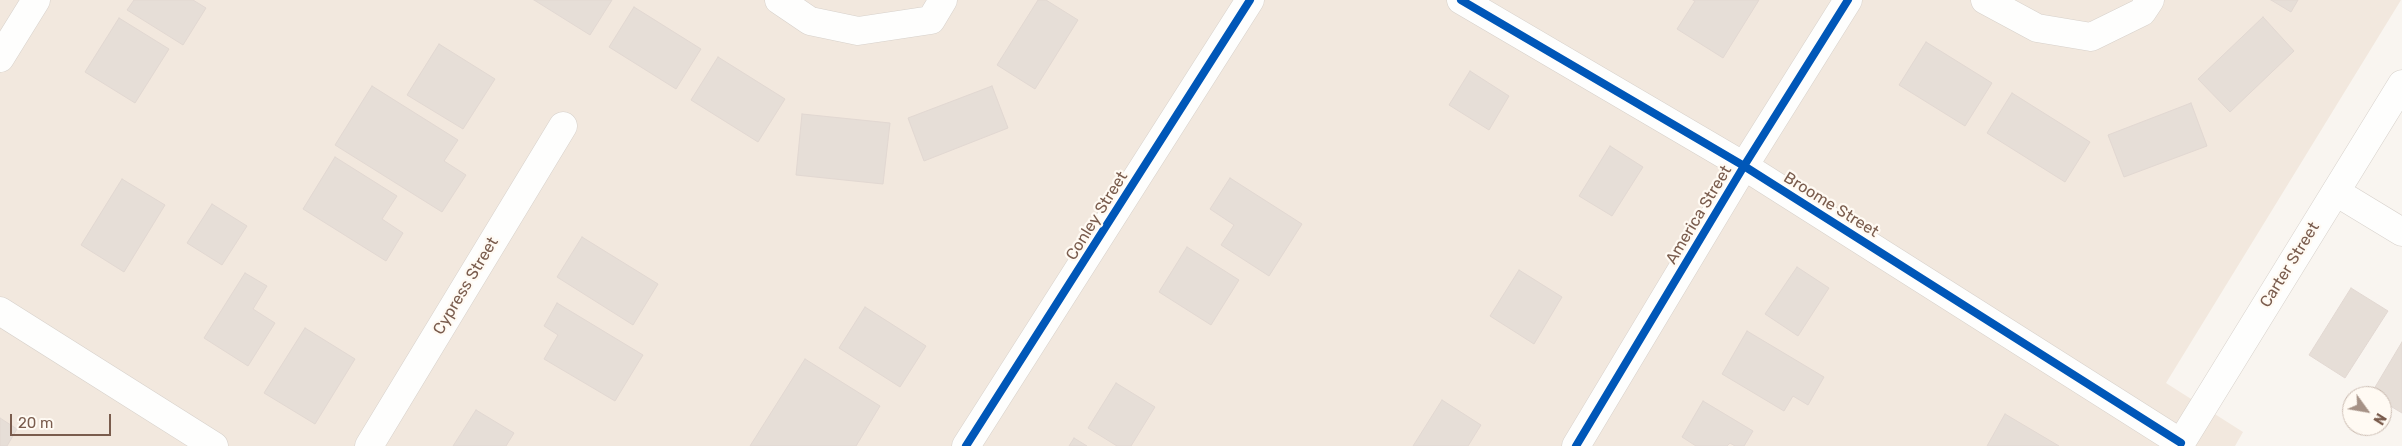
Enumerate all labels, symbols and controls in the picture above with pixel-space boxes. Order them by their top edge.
street label: America Street [1662,162,1736,268]
street label: Conley Street [1062,168,1132,264]
street label: Broome Street [1780,168,1882,242]
street label: Carter Street [2256,219,2324,311]
street label: Cypress Street [429,234,503,338]
north arrow [2342,386,2392,436]
scale bar [12,404,114,436]
text: N [2369,410,2389,427]
text: 20 m [18,414,53,432]

